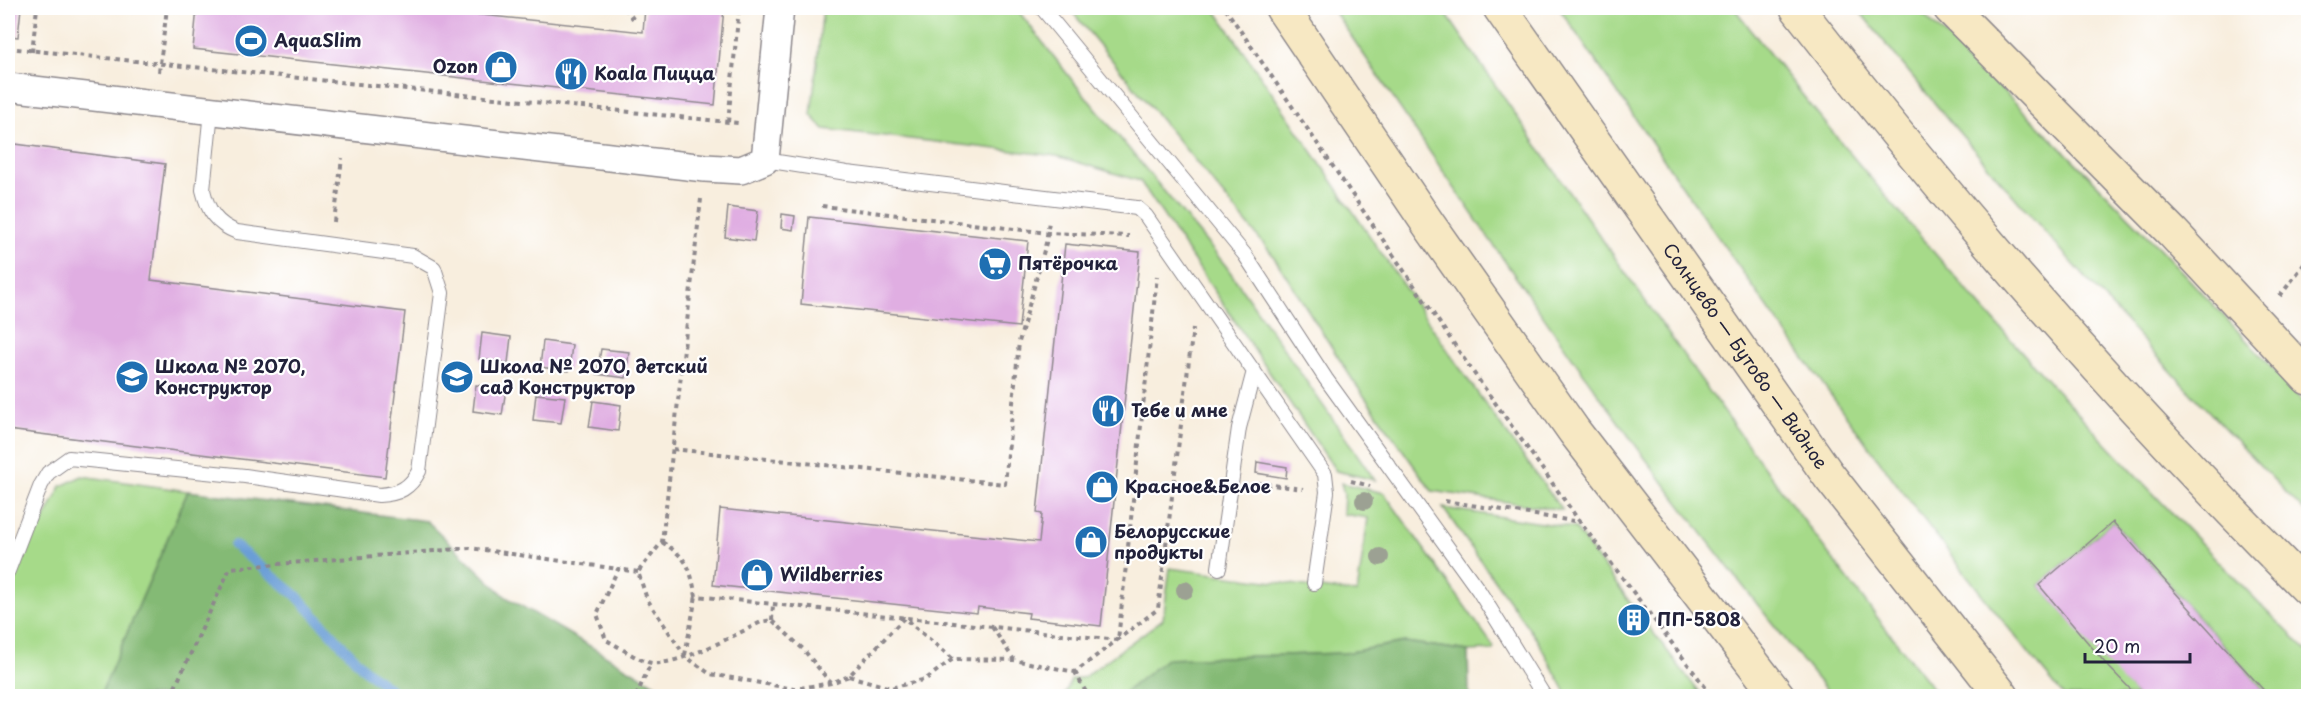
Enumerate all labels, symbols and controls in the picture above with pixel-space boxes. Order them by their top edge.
sports icon: AquaSlim [233,23,269,59]
place label: AquaSlim [273,26,362,53]
shop icon: Ozon [483,49,519,85]
place label: Ozon [433,52,478,79]
restaurant icon: Koala Пицца [553,56,589,92]
place label: Koala Пицца [594,59,715,86]
street label: Солнцево — Бутово — Видное [1657,237,1835,474]
supermarket icon: Пятёрочка [977,246,1013,282]
place label: Пятёрочка [1018,249,1119,276]
place label: Школа № 2070, Конструктор [155,352,305,400]
place label: Школа № 2070, детский сад Конструктор [480,352,708,400]
school or university icon: Школа № 2070, Конструктор [114,359,150,395]
school or university icon: Школа № 2070, детский сад Конструктор [439,359,475,395]
restaurant icon: Тебе и мне [1090,393,1126,429]
place label: Тебе и мне [1131,396,1228,423]
shop icon: Красное&Белое [1084,469,1120,505]
place label: Красное&Белое [1125,472,1271,499]
place label: Белорусские продукты [1114,517,1231,565]
shop icon: Белорусские продукты [1073,524,1109,560]
shop icon: Wildberries [739,557,775,593]
place label: Wildberries [780,560,883,587]
building icon: ПП-5808 [1616,602,1652,638]
place label: ПП-5808 [1657,605,1741,632]
scale bar [2085,626,2190,664]
text: 20 m [2094,632,2140,659]

